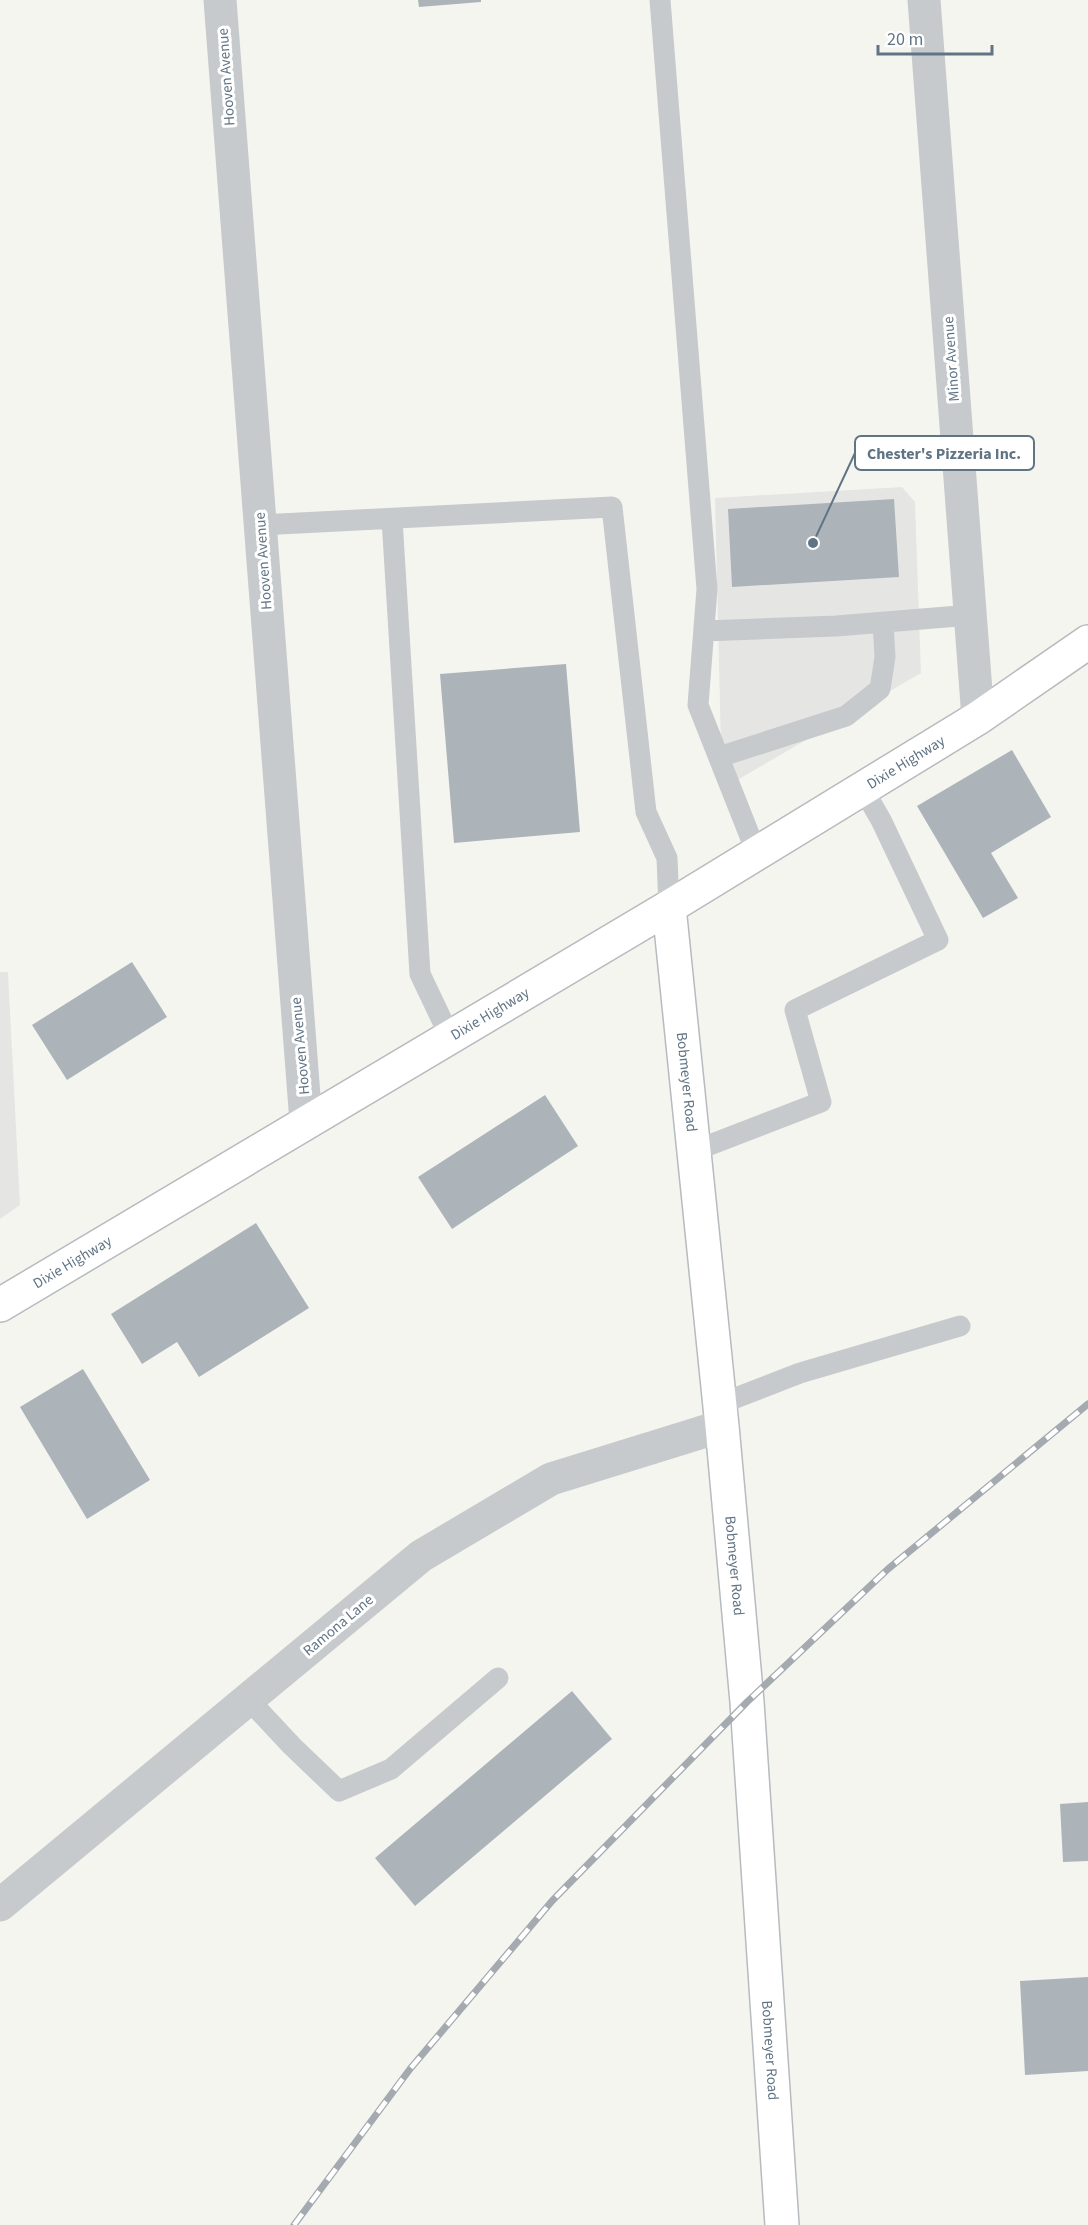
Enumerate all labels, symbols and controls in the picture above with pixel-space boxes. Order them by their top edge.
scale bar [878,18,992,56]
street label: Hooven Avenue [213,27,240,126]
text: 20 m [887,27,923,52]
street label: Minor Avenue [938,316,965,402]
callout: Chester's Pizzeria Inc. [855,436,1034,470]
text: Chester's Pizzeria Inc. [867,443,1021,465]
street label: Hooven Avenue [250,511,277,610]
street label: Dixie Highway [863,731,949,795]
street label: Dixie Highway [447,982,533,1046]
street label: Hooven Avenue [286,996,315,1096]
street label: Bobmeyer Road [671,1031,702,1133]
street label: Dixie Highway [29,1231,116,1294]
street label: Bobmeyer Road [719,1515,749,1617]
street label: Ramona Lane [299,1590,378,1661]
street label: Bobmeyer Road [756,2000,784,2101]

